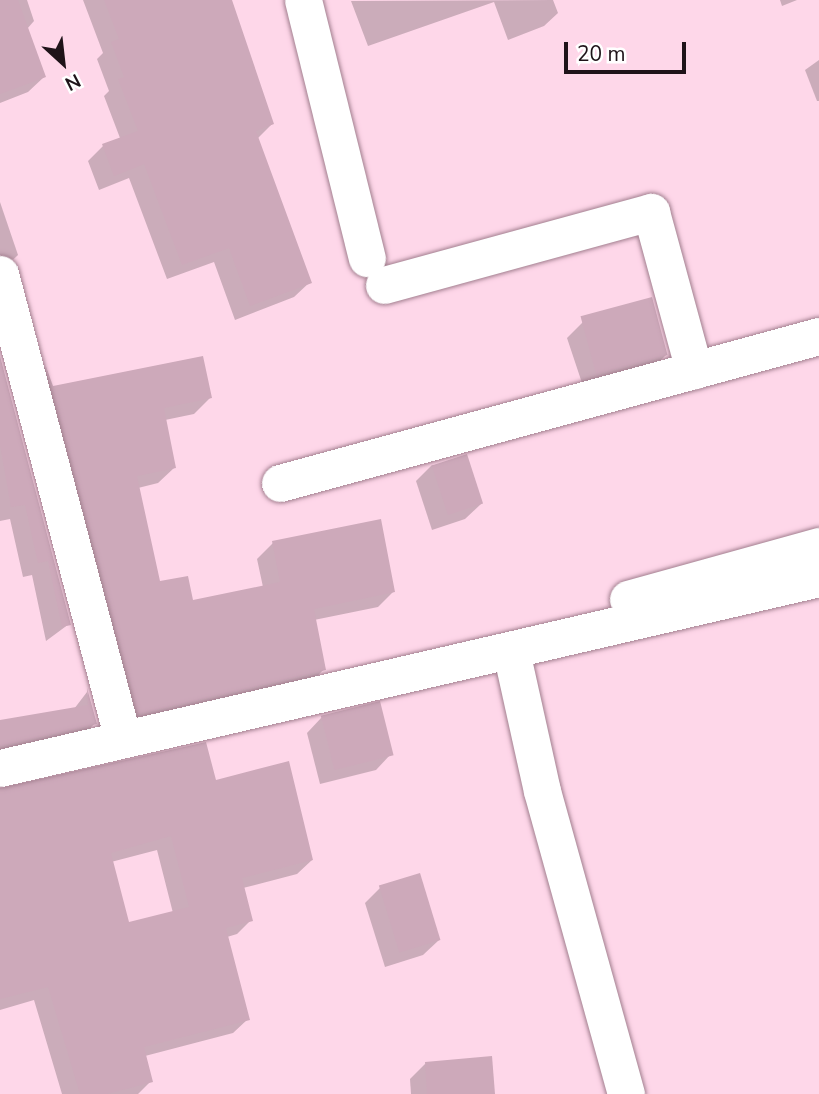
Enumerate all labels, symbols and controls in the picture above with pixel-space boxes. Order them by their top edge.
north arrow [28,28,98,98]
scale bar [567,28,690,72]
text: 20 m [577,40,626,68]
text: N [60,67,85,97]

